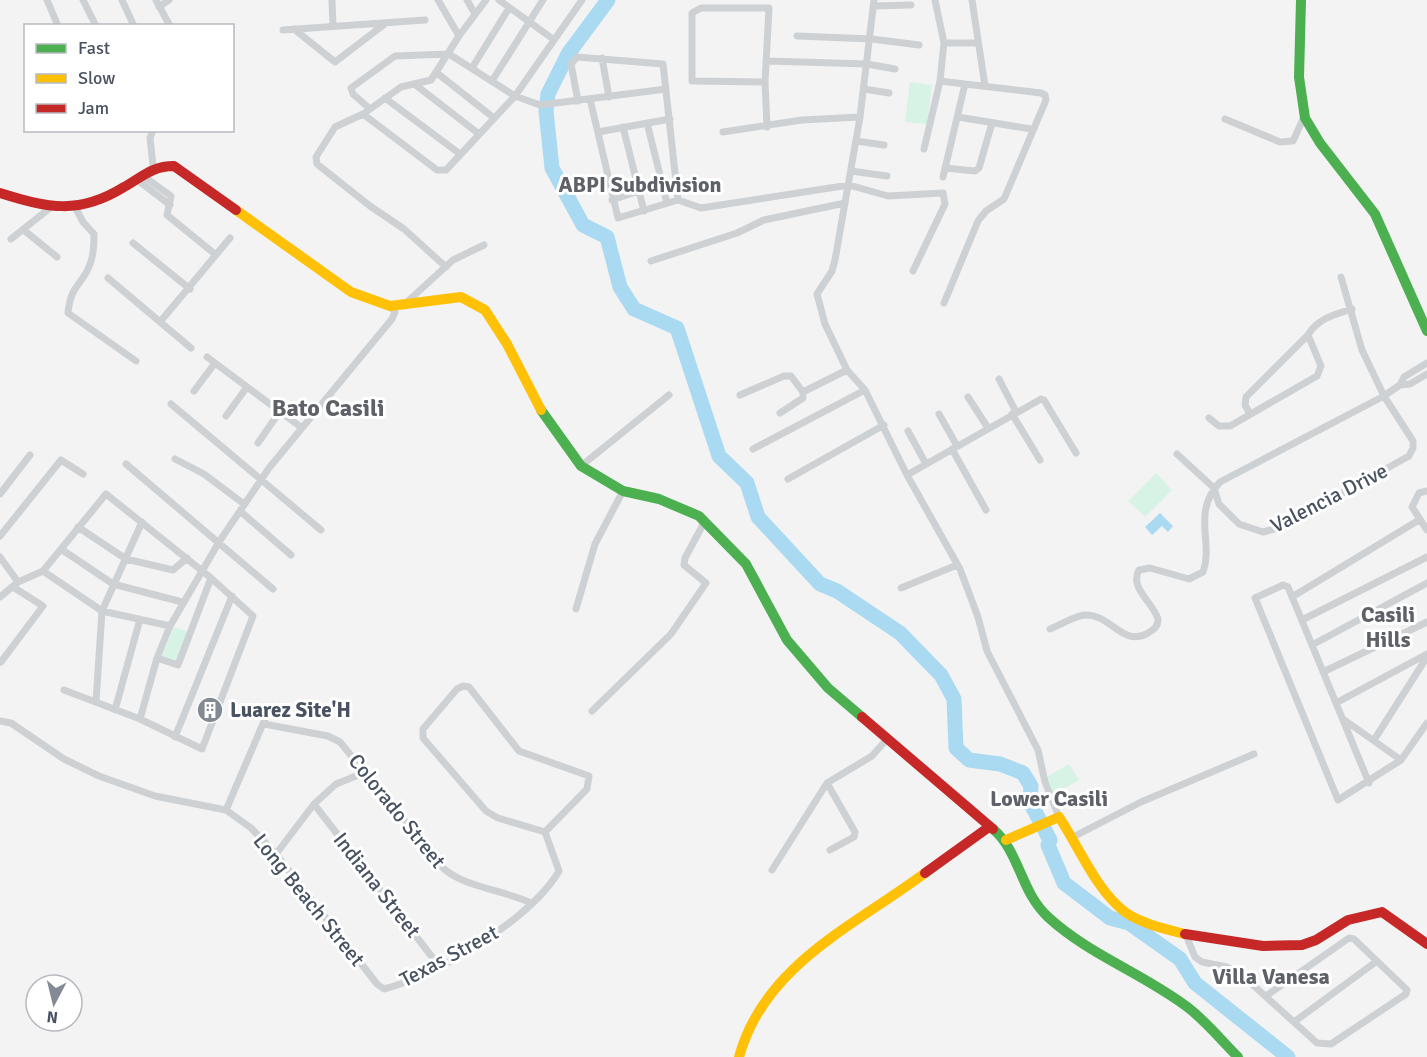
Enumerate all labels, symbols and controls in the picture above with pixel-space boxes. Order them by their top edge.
legend [24,24,234,132]
text: Fast [78,37,110,59]
text: Slow [78,67,115,89]
text: Jam [78,97,109,119]
district label: ABPI Subdivision [558,171,722,198]
district label: Bato Casili [272,393,384,423]
street label: Valencia Drive [1266,457,1392,539]
district label: Casili Hills [1361,601,1415,653]
building icon: Luarez Site'H [195,695,225,725]
place label: Luarez Site'H [230,697,351,723]
street label: Colorado Street [343,748,451,874]
district label: Lower Casili [990,785,1108,812]
street label: Indiana Street [328,827,426,943]
street label: Long Beach Street [248,828,370,972]
street label: Texas Street [395,919,503,993]
district label: Villa Vanesa [1212,963,1330,990]
north arrow [24,973,84,1033]
text: N [46,1006,59,1027]

